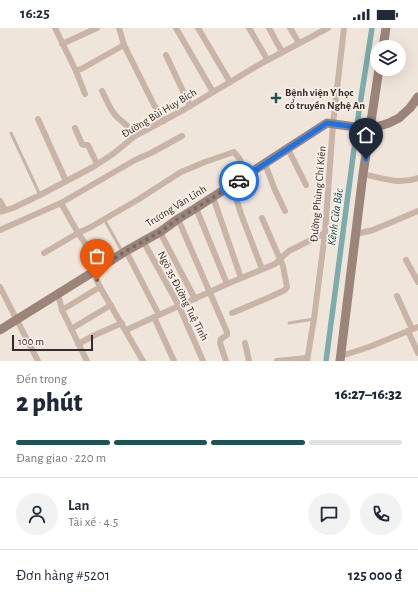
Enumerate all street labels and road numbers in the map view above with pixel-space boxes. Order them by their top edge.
street label: Đường Bùi Huy Bích [120,86,198,140]
street label: Đường Phùng Chí Kiên [308,145,328,243]
street label: Trương Văn Lĩnh [144,183,208,229]
street label: Ngõ 35 Đường Tuệ Tĩnh [156,250,210,342]

